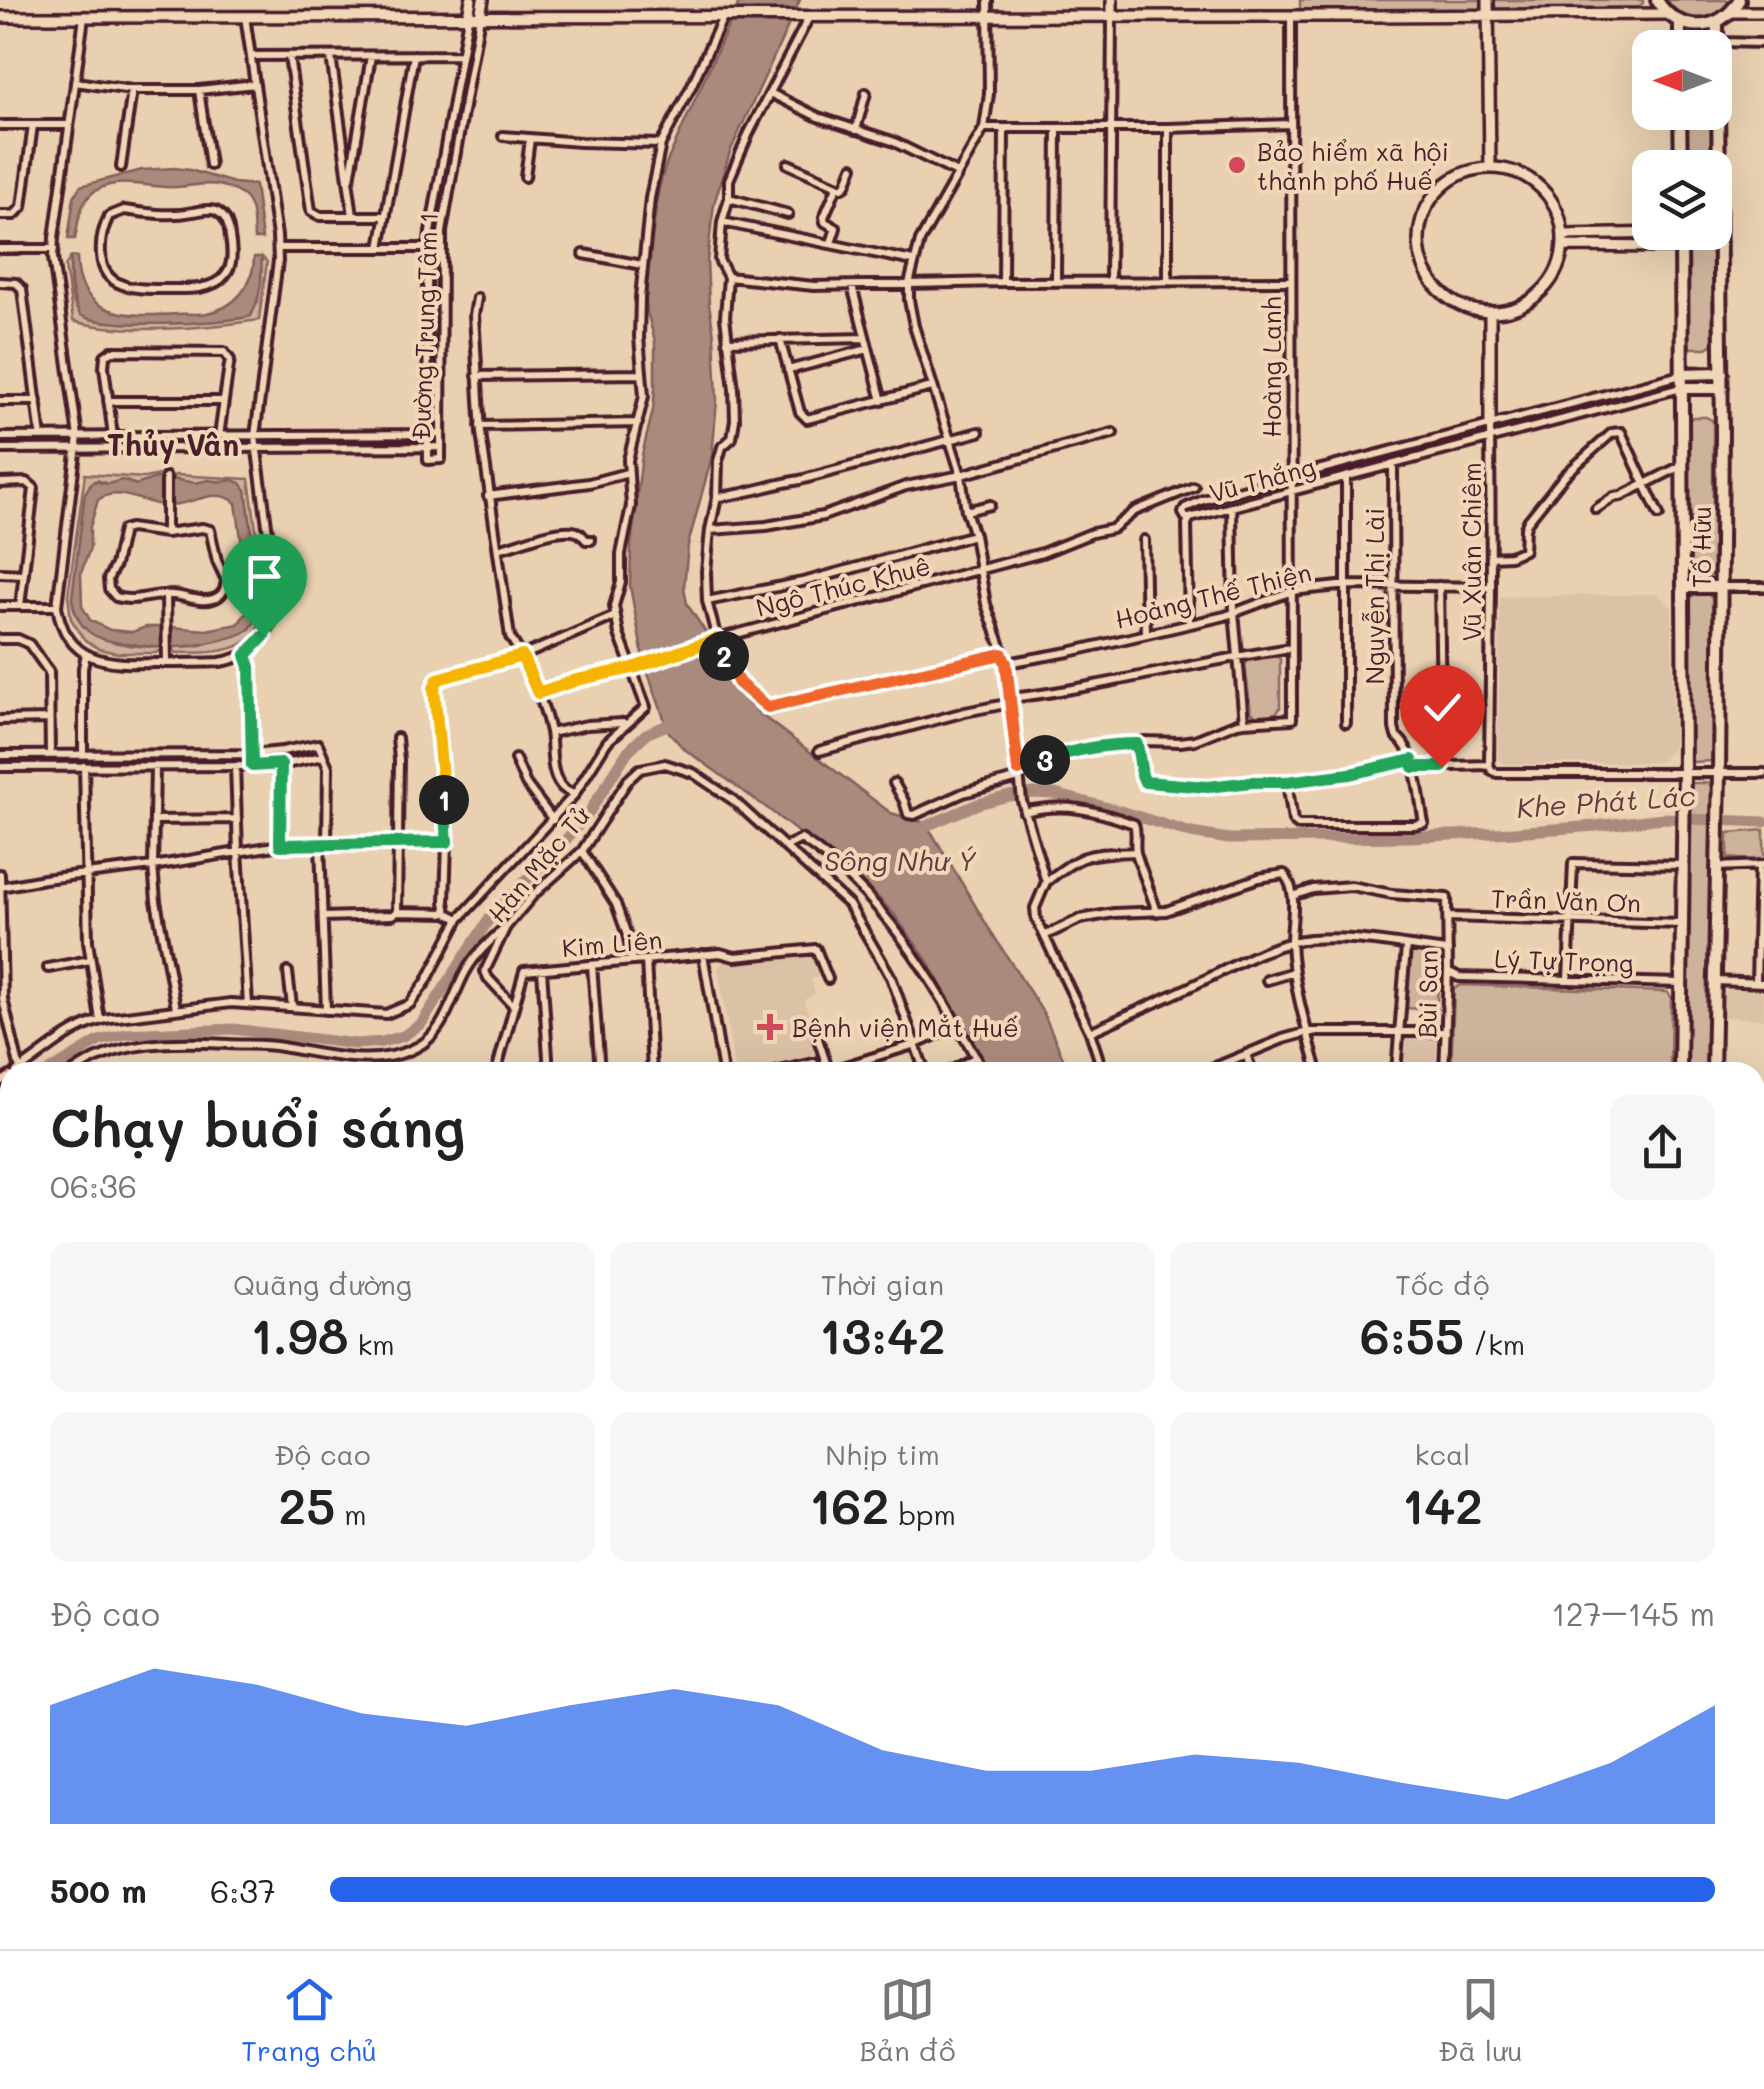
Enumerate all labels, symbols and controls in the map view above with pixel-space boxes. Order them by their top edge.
north arrow [1632,30,1732,130]
map controls [1632,30,1732,250]
place label: Bảo hiểm xã hội thành phố Huế [1257,135,1449,196]
button: layers [1632,150,1732,250]
marker: Bảo hiểm xã hội thành phố Huế [1226,154,1248,176]
street label: Đường Trung Tâm 1 [404,212,444,440]
street label: Hoàng Lanh [1255,296,1287,438]
district label: Thủy Vân [107,424,239,464]
street label: Vũ Thắng [1205,450,1319,508]
street label: Vũ Xuân Chiêm [1455,462,1487,642]
street label: Tố Hữu [1685,506,1717,588]
street label: Nguyễn Thị Lài [1358,507,1391,685]
pin [222,534,307,637]
icon: arrive [237,549,292,604]
street label: Ngô Thúc Khuê [752,549,934,623]
street label: Hoàng Thế Thiện [1112,555,1314,635]
pin: 2 [699,631,749,681]
text: 2 [716,638,732,674]
pin [1400,665,1485,768]
icon: check [1415,680,1470,735]
pin: 3 [1020,735,1070,785]
text: 3 [1037,742,1053,778]
pin: 1 [419,775,469,825]
water label: Khe Phát Lác [1515,777,1697,825]
text: 1 [438,782,450,818]
street label: Hàn Mặc Tử [480,799,596,928]
water label: Sông Như Ý [824,842,977,878]
street label: Trần Văn Ơn [1491,881,1641,919]
street label: Kim Liên [560,923,664,963]
street label: Lý Tự Trọng [1494,942,1634,979]
street label: Bùi San [1410,950,1444,1038]
place label: Bệnh viện Mắt Huế [792,1011,1019,1043]
marker: Bệnh viện Mắt Huế [757,1014,783,1040]
text: Chạy buổi sáng [50,1090,466,1162]
button: share [1610,1095,1715,1200]
text: 06:36 [50,1164,137,1206]
text: Quãng đường [233,1266,412,1302]
text: Thời gian [821,1266,944,1302]
text: Tốc độ [1395,1266,1490,1302]
text: 1.98 [250,1302,348,1368]
text: 13:42 [819,1302,946,1368]
text: 6:55 [1360,1302,1464,1368]
text: km [348,1326,395,1362]
text: /km [1464,1326,1525,1362]
text: Độ cao [274,1436,371,1472]
text: Nhịp tim [825,1436,940,1472]
text: kcal [1415,1436,1470,1472]
text: 25 [278,1472,335,1538]
text: 162 [809,1472,889,1538]
text: 142 [1402,1472,1483,1538]
text: m [335,1496,367,1532]
text: bpm [889,1496,956,1532]
text: Độ cao [50,1592,160,1634]
text: 127–145 m [1551,1592,1715,1634]
text: 500 m [50,1869,147,1911]
text: 6:37 [210,1869,276,1911]
tab: Trang chủ [241,1972,377,2068]
tab: Bản đồ [859,1972,956,2068]
tab: Đã lưu [1438,1972,1523,2068]

